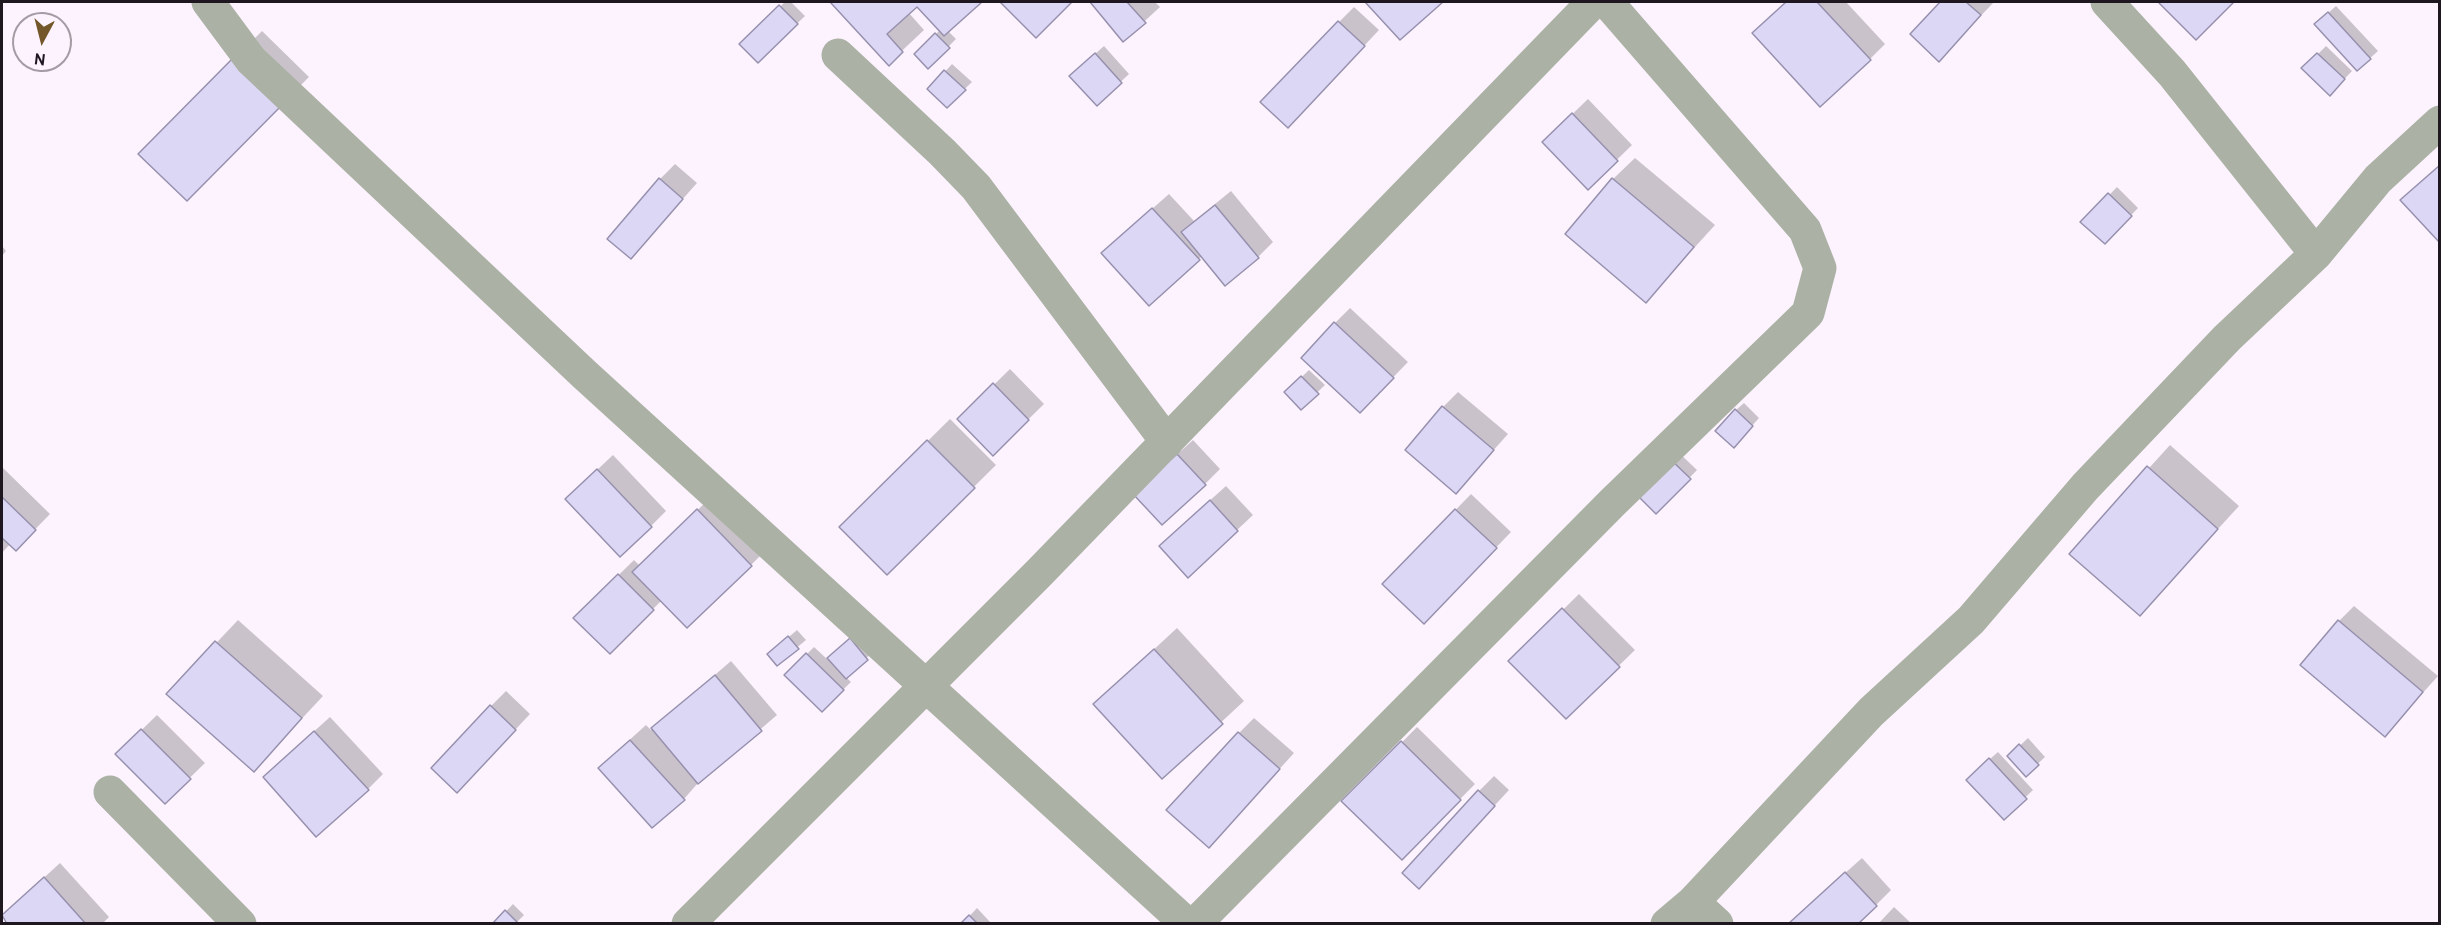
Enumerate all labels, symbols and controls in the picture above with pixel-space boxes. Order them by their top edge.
north arrow [12,12,72,72]
text: N [33,47,47,69]

